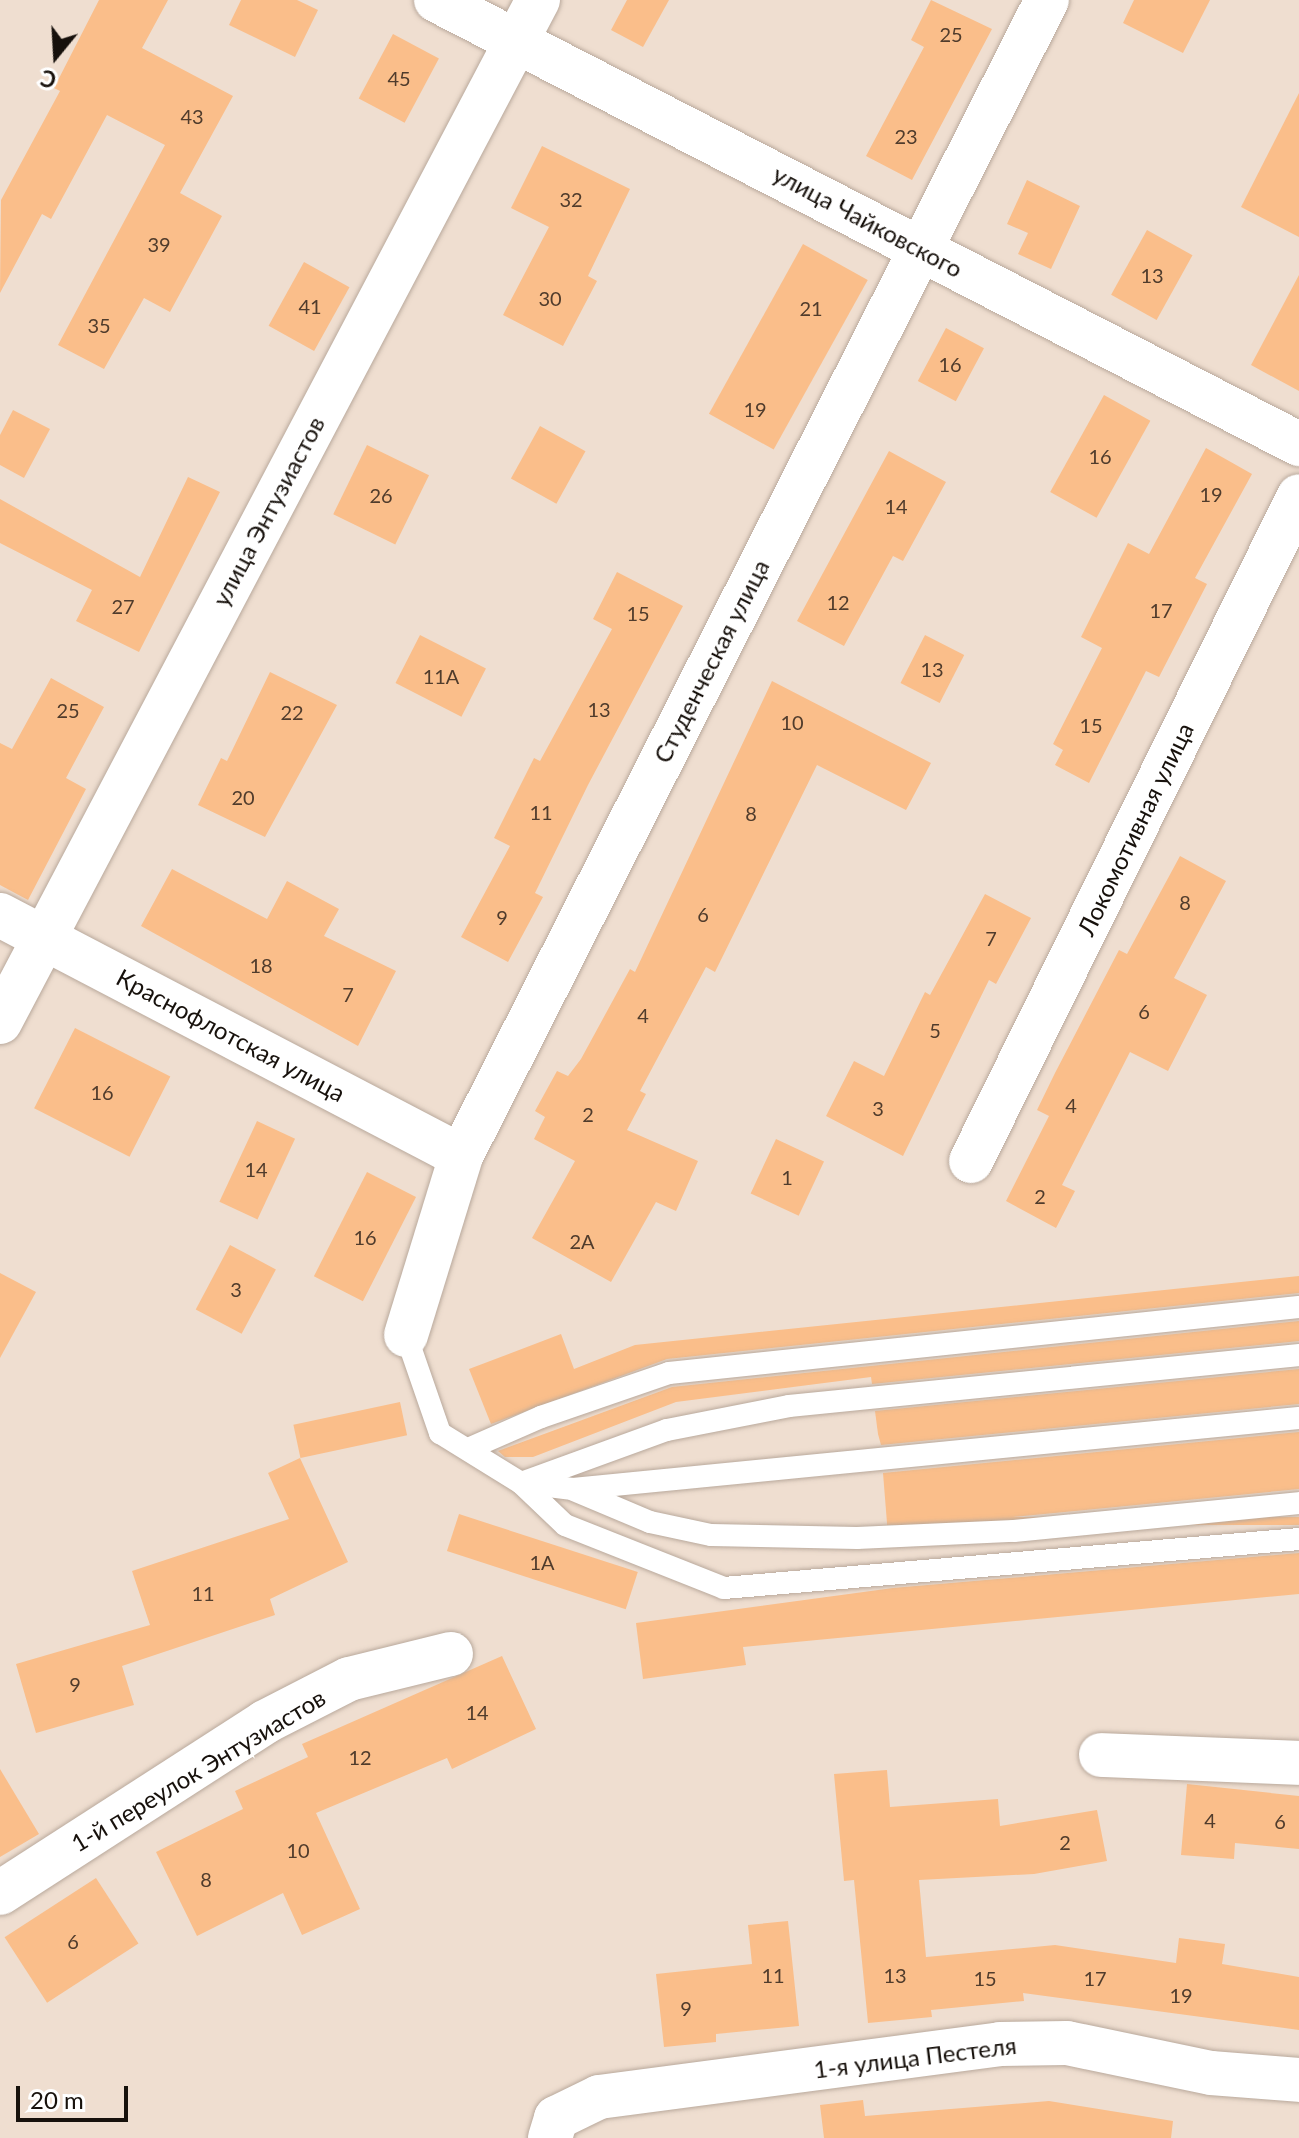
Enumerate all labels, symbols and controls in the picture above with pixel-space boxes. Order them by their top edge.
north arrow [16,16,96,96]
house number: 25 [939,22,963,46]
text: С [37,64,60,94]
house number: 45 [387,66,411,90]
house number: 43 [180,104,204,128]
house number: 23 [894,124,918,148]
street label: улица Чайковского [768,159,968,283]
house number: 32 [559,187,583,211]
house number: 39 [147,232,171,256]
house number: 13 [1140,263,1164,287]
house number: 30 [538,286,562,310]
house number: 41 [298,294,322,318]
house number: 21 [799,296,823,320]
house number: 35 [87,313,111,337]
house number: 16 [938,352,962,376]
house number: 19 [743,397,767,421]
street label: улица Энтузиастов [206,411,330,611]
house number: 16 [1088,444,1112,468]
house number: 19 [1199,482,1223,506]
house number: 26 [369,483,393,507]
house number: 14 [884,494,908,518]
street label: Студенческая улица [647,555,775,767]
house number: 12 [826,590,850,614]
house number: 27 [111,594,135,618]
house number: 17 [1149,598,1173,622]
house number: 15 [626,601,650,625]
house number: 13 [920,657,944,681]
house number: 11А [423,664,459,688]
house number: 13 [587,697,611,721]
house number: 25 [56,698,80,722]
house number: 22 [280,700,304,724]
house number: 10 [780,710,804,734]
house number: 15 [1079,713,1103,737]
street label: Локомотивная улица [1071,718,1199,940]
house number: 20 [231,785,255,809]
house number: 11 [529,800,553,824]
house number: 8 [745,801,757,825]
house number: 8 [1179,890,1191,914]
house number: 6 [697,902,709,926]
house number: 9 [496,905,508,929]
house number: 7 [985,926,997,950]
house number: 18 [249,953,273,977]
street label: Краснофлотская улица [112,963,350,1107]
house number: 7 [342,982,354,1006]
house number: 6 [1138,999,1150,1023]
house number: 4 [637,1003,649,1027]
house number: 5 [929,1018,941,1042]
house number: 16 [90,1080,114,1104]
house number: 4 [1065,1093,1077,1117]
house number: 3 [872,1096,884,1120]
house number: 2 [582,1102,594,1126]
house number: 14 [244,1157,268,1181]
house number: 1 [781,1165,793,1189]
house number: 2 [1034,1184,1046,1208]
house number: 16 [353,1225,377,1249]
house number: 2А [569,1229,595,1253]
house number: 3 [230,1277,242,1301]
house number: 1А [529,1550,555,1574]
house number: 11 [191,1581,215,1605]
house number: 9 [69,1672,81,1696]
street label: 1-й переулок Энтузиастов [66,1683,330,1857]
house number: 14 [465,1700,489,1724]
house number: 12 [348,1745,372,1769]
house number: 4 [1204,1808,1216,1832]
house number: 6 [1274,1809,1286,1833]
house number: 2 [1059,1830,1071,1854]
house number: 10 [286,1838,310,1862]
house number: 8 [200,1867,212,1891]
house number: 6 [67,1929,79,1953]
house number: 11 [761,1963,785,1987]
house number: 13 [883,1963,907,1987]
house number: 15 [973,1966,997,1990]
house number: 17 [1083,1966,1107,1990]
house number: 19 [1169,1983,1193,2007]
house number: 9 [680,1996,692,2020]
street label: 1-я улица Пестеля [812,2030,1018,2084]
scale bar [20,2070,132,2120]
text: 20 m [30,2085,84,2114]

